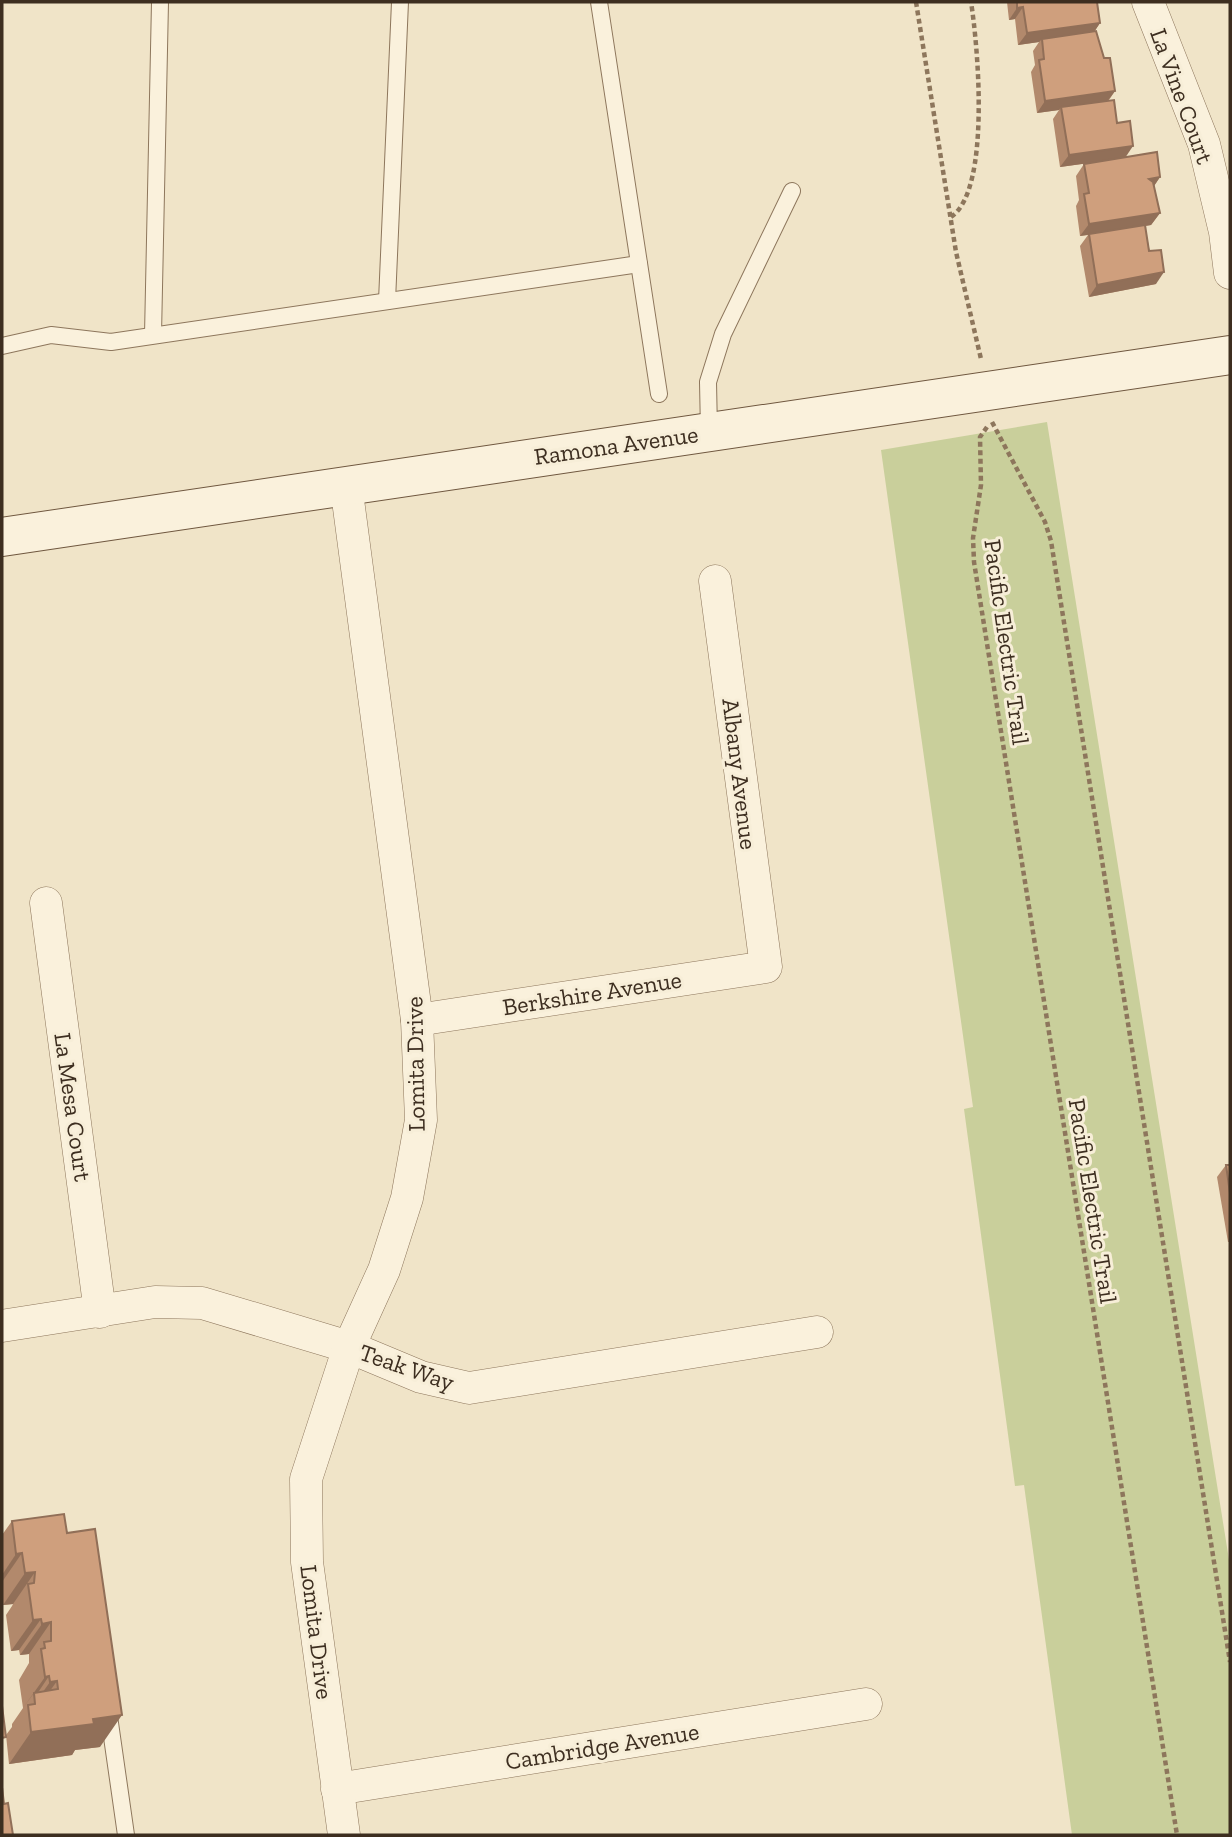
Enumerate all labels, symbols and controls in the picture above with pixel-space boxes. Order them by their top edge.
street label: La Vine Court [1144,24,1220,168]
street label: Ramona Avenue [532,419,700,471]
street label: Pacific Electric Trail [978,537,1036,747]
street label: Albany Avenue [716,697,764,851]
street label: Berkshire Avenue [500,965,684,1021]
street label: Lomita Drive [399,996,431,1132]
street label: La Mesa Court [48,1031,98,1183]
street label: Pacific Electric Trail [1062,1096,1124,1306]
street label: Teak Way [356,1337,459,1397]
street label: Lomita Drive [294,1563,340,1701]
street label: Cambridge Avenue [503,1716,701,1776]

